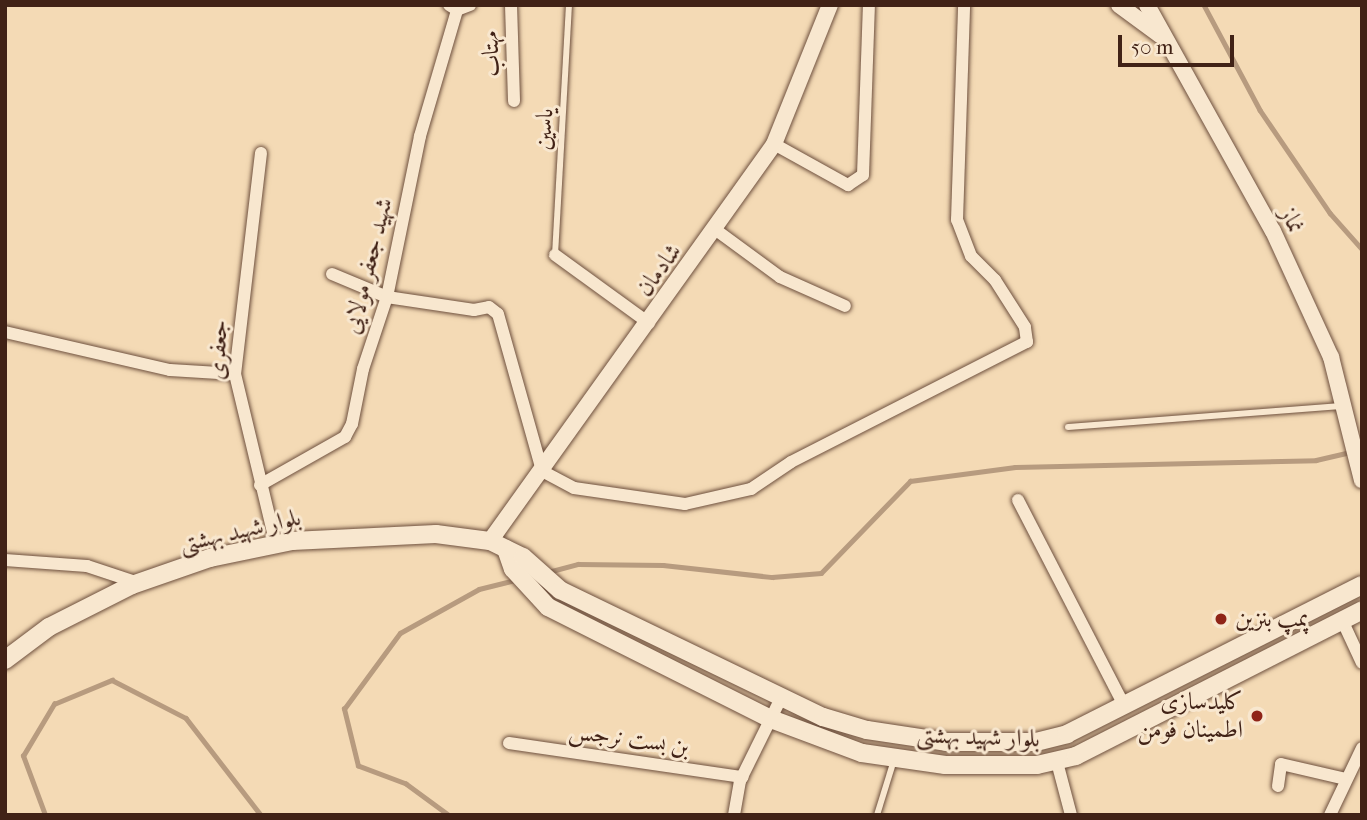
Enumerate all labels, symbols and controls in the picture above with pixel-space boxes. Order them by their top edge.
scale bar [1122,21,1238,65]
street label: مهتاب [476,30,506,78]
text: 50 m [1131,35,1174,59]
street label: یاسین [528,107,560,151]
street label: شهید جعفر مولایی [337,195,399,337]
street label: نماز [1273,202,1311,238]
street label: شادمان [630,238,688,302]
street label: جعفری [202,319,234,381]
street label: بلوار شهید بهشتی [177,503,303,559]
place label: پمپ بنزین [1235,605,1309,633]
marker: پمپ بنزین [1213,611,1229,627]
place label: کلیدسازی اطمینان فومن [1138,688,1243,744]
marker: کلیدسازی اطمینان فومن [1249,708,1265,724]
street label: بن بست نرجس [567,716,691,762]
street label: بلوار شهید بهشتی [916,720,1040,754]

